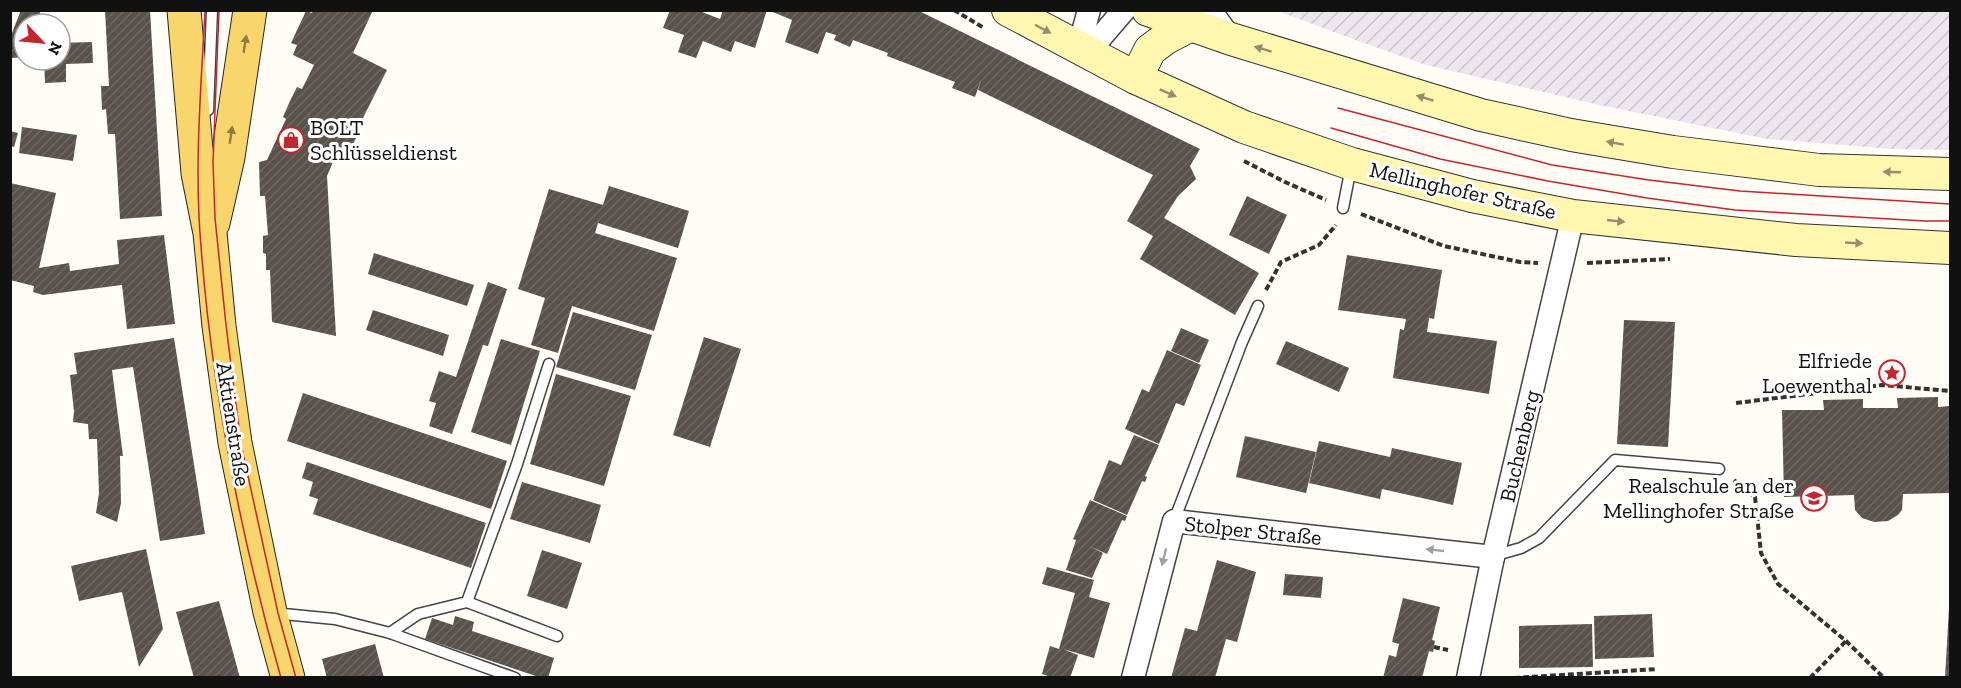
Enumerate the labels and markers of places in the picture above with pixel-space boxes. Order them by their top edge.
place label: BOLT Schlüsseldienst [310,114,458,166]
shop icon: BOLT Schlüsseldienst [276,125,306,155]
place label: Elfriede Loewenthal [1762,347,1872,399]
place icon: Elfriede Loewenthal [1877,358,1907,388]
place label: Realschule an der Mellinghofer Straße [1603,472,1794,524]
school or university icon: Realschule an der Mellinghofer Straße [1799,483,1829,513]

